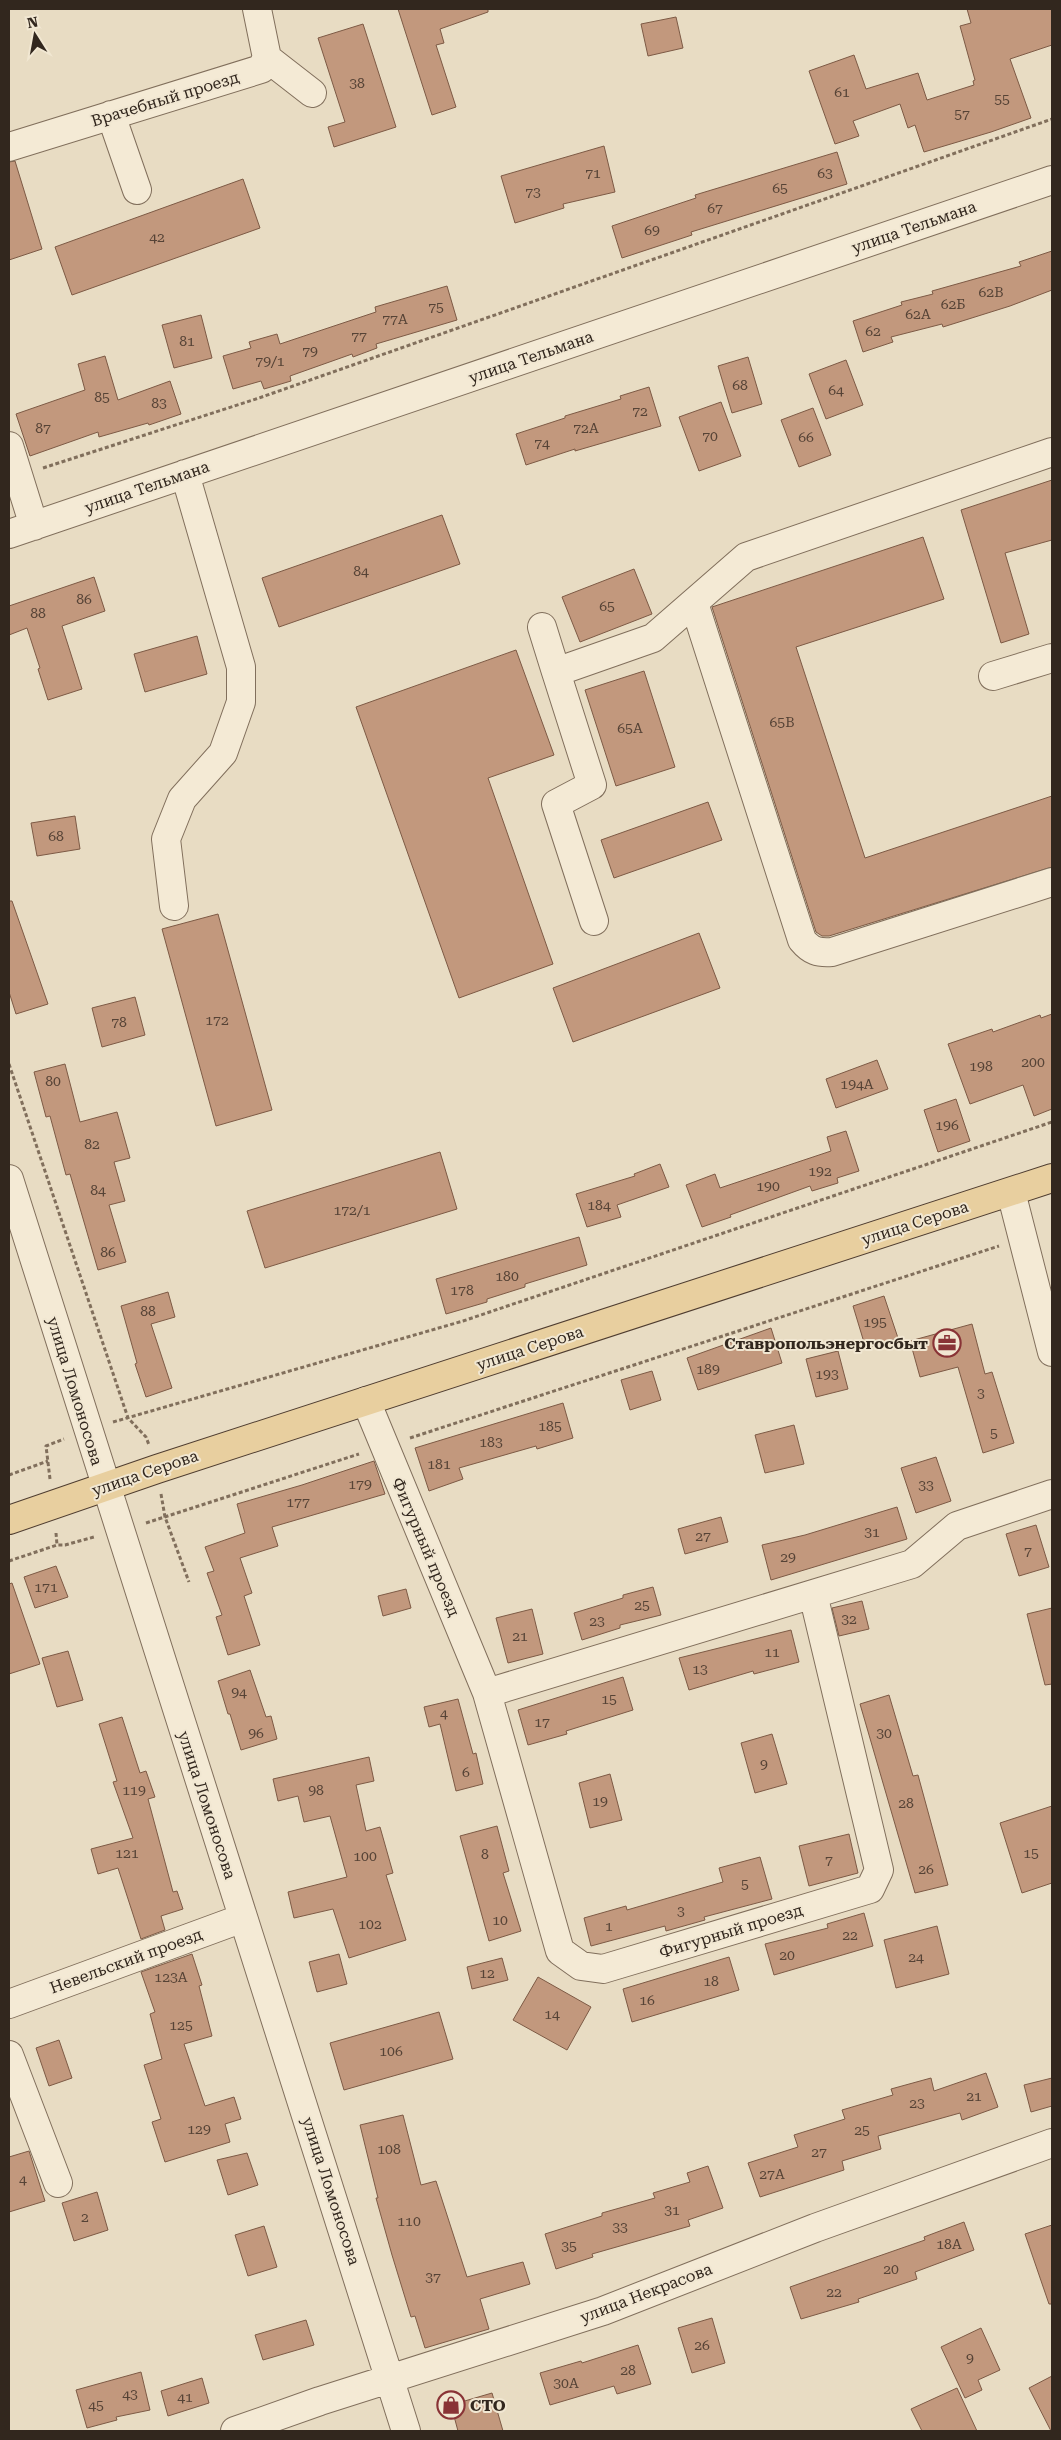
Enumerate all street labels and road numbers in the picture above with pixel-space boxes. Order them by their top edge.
street label: Врачебный проезд [89,67,241,131]
street label: улица Тельмана [849,197,979,257]
street label: улица Тельмана [466,327,596,387]
street label: улица Тельмана [82,457,212,517]
street label: улица Серова [859,1197,971,1249]
street label: улица Ломоносова [43,1314,107,1468]
street label: улица Серова [474,1322,586,1374]
street label: улица Серова [89,1446,201,1500]
street label: Фигурный проезд [388,1475,464,1619]
street label: улица Ломоносова [174,1728,240,1882]
street label: Фигурный проезд [657,1900,805,1962]
street label: Невельский проезд [47,1925,205,1997]
street label: улица Ломоносова [298,2114,364,2268]
street label: улица Некрасова [577,2259,715,2327]

